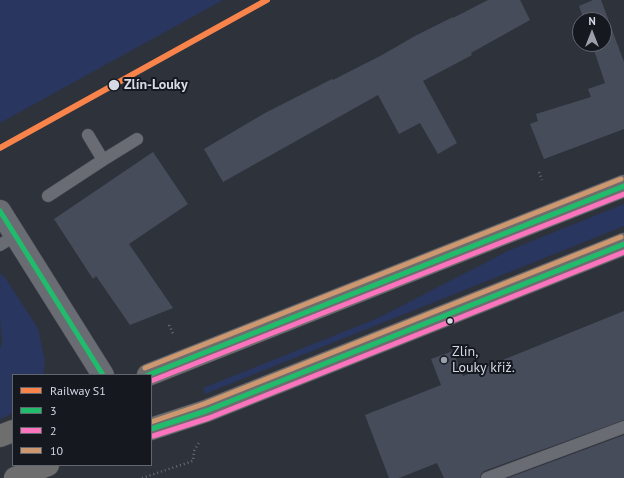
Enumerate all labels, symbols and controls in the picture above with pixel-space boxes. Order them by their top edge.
north arrow [572,12,612,52]
text: N [588,14,596,28]
place label: Zlín-Louky [124,77,188,93]
marker: Zlín-Louky [107,78,121,92]
unlabelled marker [445,316,455,326]
place label: Zlín, Louky křiž. [452,344,515,376]
marker: Zlín, Louky křiž. [439,355,449,365]
legend [12,374,152,466]
text: Railway S1 [50,383,106,398]
text: 3 [50,403,57,418]
text: 2 [50,423,57,438]
text: 10 [50,443,63,458]

